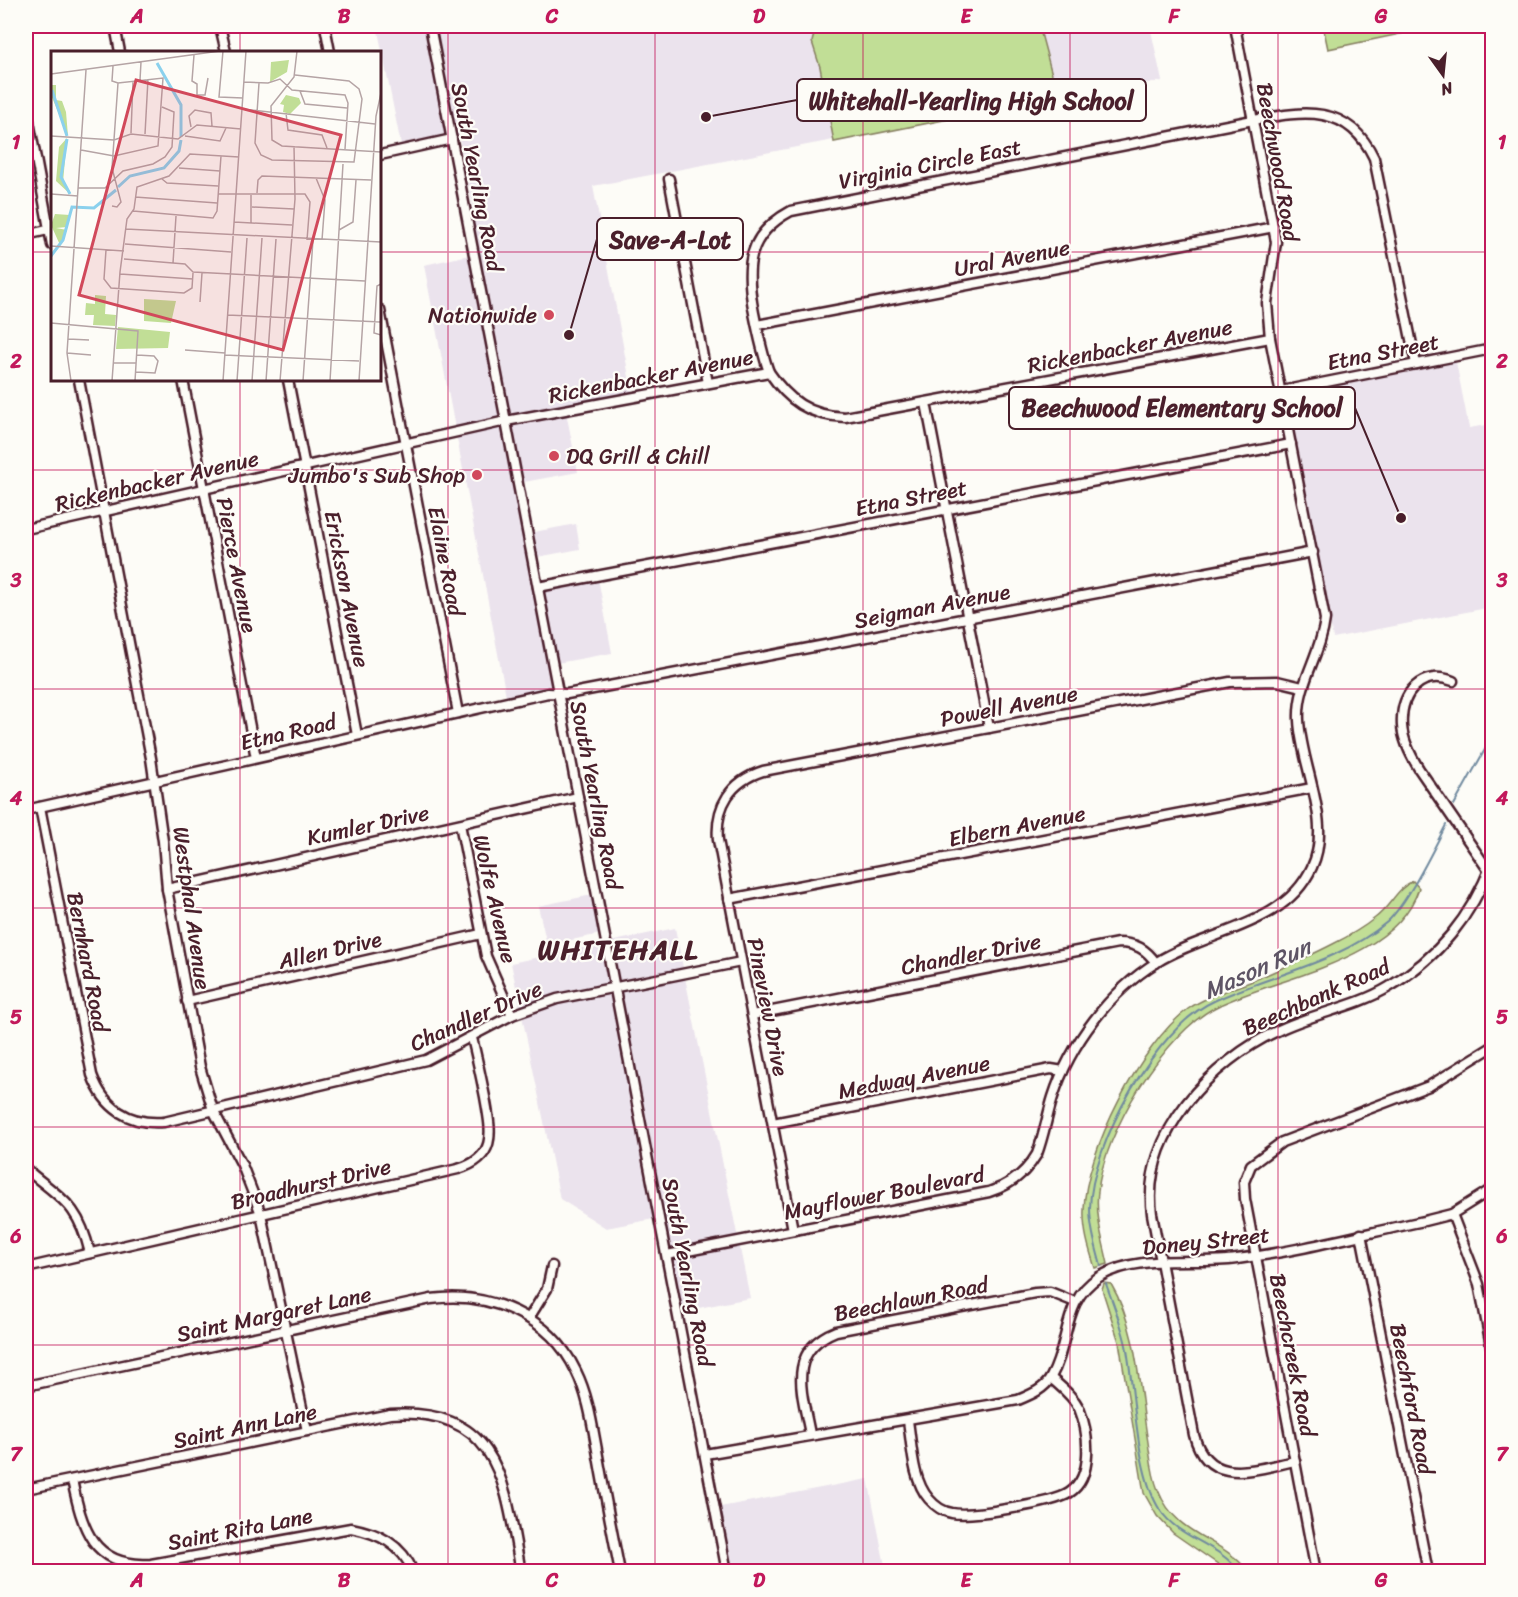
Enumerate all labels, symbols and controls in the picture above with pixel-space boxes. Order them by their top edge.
text: A [129,0,144,34]
text: B [338,0,351,34]
text: C [545,0,559,34]
text: D [753,0,766,34]
text: E [960,0,973,34]
text: F [1168,0,1181,34]
text: G [1374,0,1388,34]
north arrow [1413,45,1473,105]
inset map [51,51,381,381]
text: N [1437,73,1457,105]
street label: South Yearling Road [440,79,515,276]
callout: Whitehall-Yearling High School [797,79,1146,121]
street label: Beechwood Road [1245,79,1311,246]
text: Whitehall-Yearling High School [808,80,1135,122]
text: 1 [12,125,21,160]
text: 1 [1498,125,1507,160]
street label: Virginia Circle East [835,127,1025,201]
callout: Save-A-Lot [597,218,743,260]
text: Save-A-Lot [608,219,732,261]
street label: Ural Avenue [951,228,1073,288]
place label: Nationwide [428,296,537,335]
street label: Rickenbacker Avenue [1024,307,1236,385]
marker: Nationwide [542,308,556,322]
street label: Etna Street [1323,322,1443,382]
street label: Rickenbacker Avenue [545,337,757,415]
text: 2 [9,344,22,379]
text: 2 [1495,344,1508,379]
callout: Beechwood Elementary School [1009,387,1355,429]
text: Beechwood Elementary School [1021,387,1344,429]
place label: DQ Grill & Chill [566,437,710,476]
street label: Rickenbacker Avenue [51,439,263,523]
marker: DQ Grill & Chill [547,449,561,463]
place label: Jumbo's Sub Shop [288,456,465,495]
marker: Jumbo's Sub Shop [470,468,484,482]
street label: Etna Street [851,468,971,528]
street label: Pierce Avenue [205,494,269,636]
street label: Elaine Road [416,503,476,621]
street label: Erickson Avenue [313,507,381,671]
text: 3 [10,563,22,598]
text: 3 [1496,563,1508,598]
street label: Seigman Avenue [851,572,1014,640]
street label: Powell Avenue [937,674,1081,738]
street label: South Yearling Road [559,697,634,894]
street label: Etna Road [236,702,341,762]
text: 4 [9,781,23,816]
text: 4 [1495,781,1509,816]
street label: Kumler Drive [303,793,433,857]
street label: Elbern Avenue [945,794,1089,858]
street label: Westphal Avenue [161,824,223,992]
street label: Wolfe Avenue [461,831,529,967]
street label: Bernhard Road [55,889,121,1037]
street label: Allen Drive [273,919,386,981]
street label: Chandler Drive [898,921,1044,987]
district label: WHITEHALL [537,925,699,974]
water label: Mason Run [1196,925,1321,1011]
street label: Pineview Drive [735,934,801,1080]
street label: Beechbank Road [1236,946,1397,1047]
street label: Chandler Drive [403,969,549,1063]
text: 5 [10,1000,22,1035]
text: 5 [1496,1000,1508,1035]
street label: Medway Avenue [835,1043,993,1111]
street label: Broadhurst Drive [227,1147,395,1221]
street label: Mayflower Boulevard [780,1154,989,1232]
street label: South Yearling Road [651,1174,726,1371]
street label: Doney Street [1140,1215,1272,1267]
text: 6 [9,1219,22,1254]
text: 6 [1495,1219,1508,1254]
street label: Beechlawn Road [831,1265,993,1333]
street label: Beechcreek Road [1258,1270,1328,1441]
street label: Saint Margaret Lane [173,1274,375,1354]
street label: Beechford Road [1378,1320,1446,1479]
street label: Saint Ann Lane [169,1392,321,1460]
text: 7 [10,1437,23,1472]
text: 7 [1496,1437,1509,1472]
street label: Saint Rita Lane [164,1496,316,1562]
text: A [129,1563,144,1597]
text: B [338,1563,351,1597]
text: C [545,1563,559,1597]
text: D [753,1563,766,1597]
text: E [960,1563,973,1597]
text: F [1168,1563,1181,1597]
text: G [1374,1563,1388,1597]

